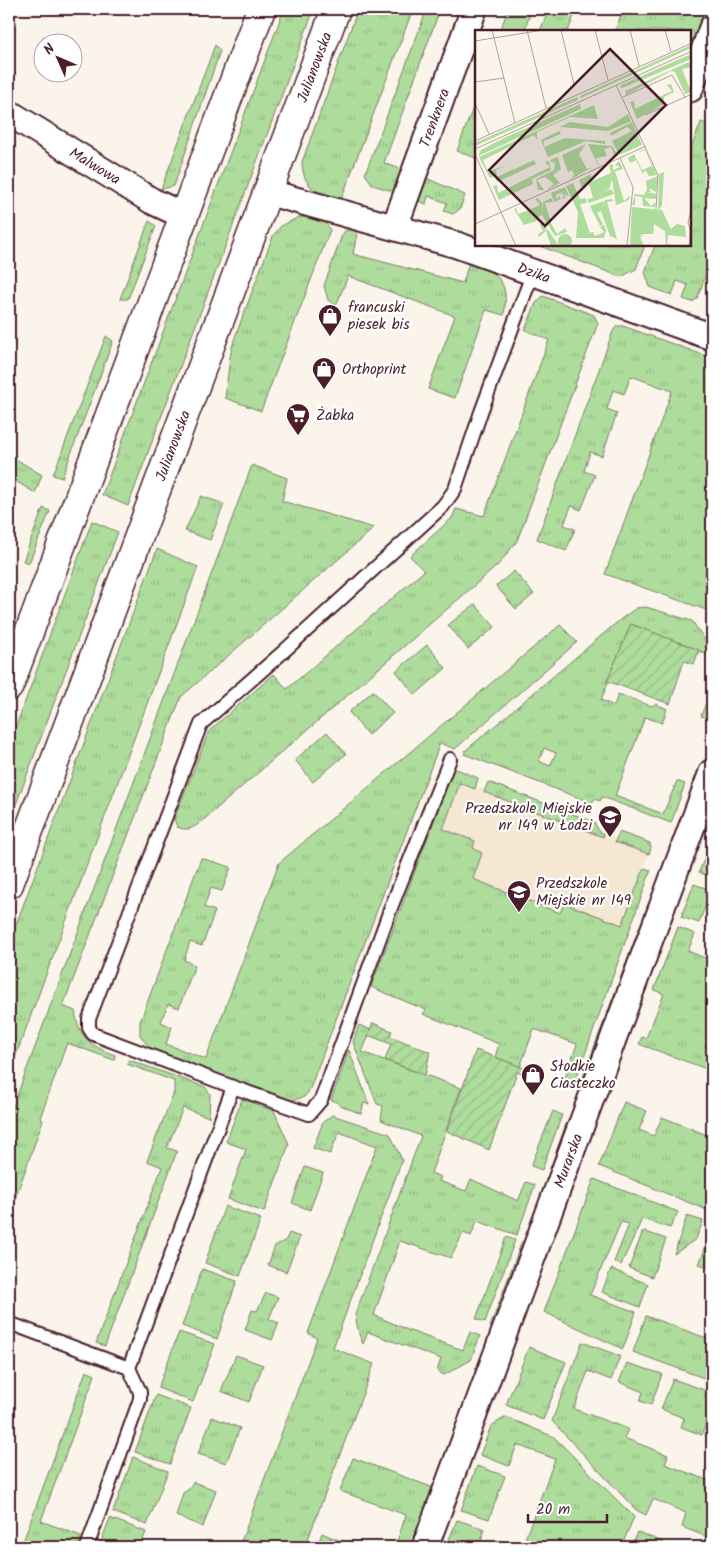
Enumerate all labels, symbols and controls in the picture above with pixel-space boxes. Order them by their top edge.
street label: Julianowska [291,29,339,106]
inset map [475,30,691,246]
north arrow [32,32,82,82]
text: N [39,38,61,60]
street label: Trenknera [413,85,457,151]
street label: Malwowa [64,142,125,192]
street label: Dzika [514,257,554,291]
place label: francuski piesek bis [347,296,410,337]
shop icon: francuski piesek bis [317,303,343,337]
shop icon: Orthoprint [311,356,337,390]
place label: Orthoprint [342,358,407,382]
supermarket icon: Żabka [285,402,311,436]
place label: Żabka [316,404,354,428]
street label: Julianowska [150,407,198,485]
place label: Przedszkole Miejskie nr 149 w Łodzi [465,797,593,838]
school or university icon: Przedszkole Miejskie nr 149 w Łodzi [597,804,623,838]
place label: Przedszkole Miejskie nr 149 [536,872,632,913]
school or university icon: Przedszkole Miejskie nr 149 [506,879,532,913]
place label: Słodkie Ciasteczko [550,1055,616,1096]
shop icon: Słodkie Ciasteczko [520,1062,546,1096]
street label: Murarska [548,1130,590,1192]
scale bar [528,1491,607,1523]
text: 20 m [536,1498,570,1522]

